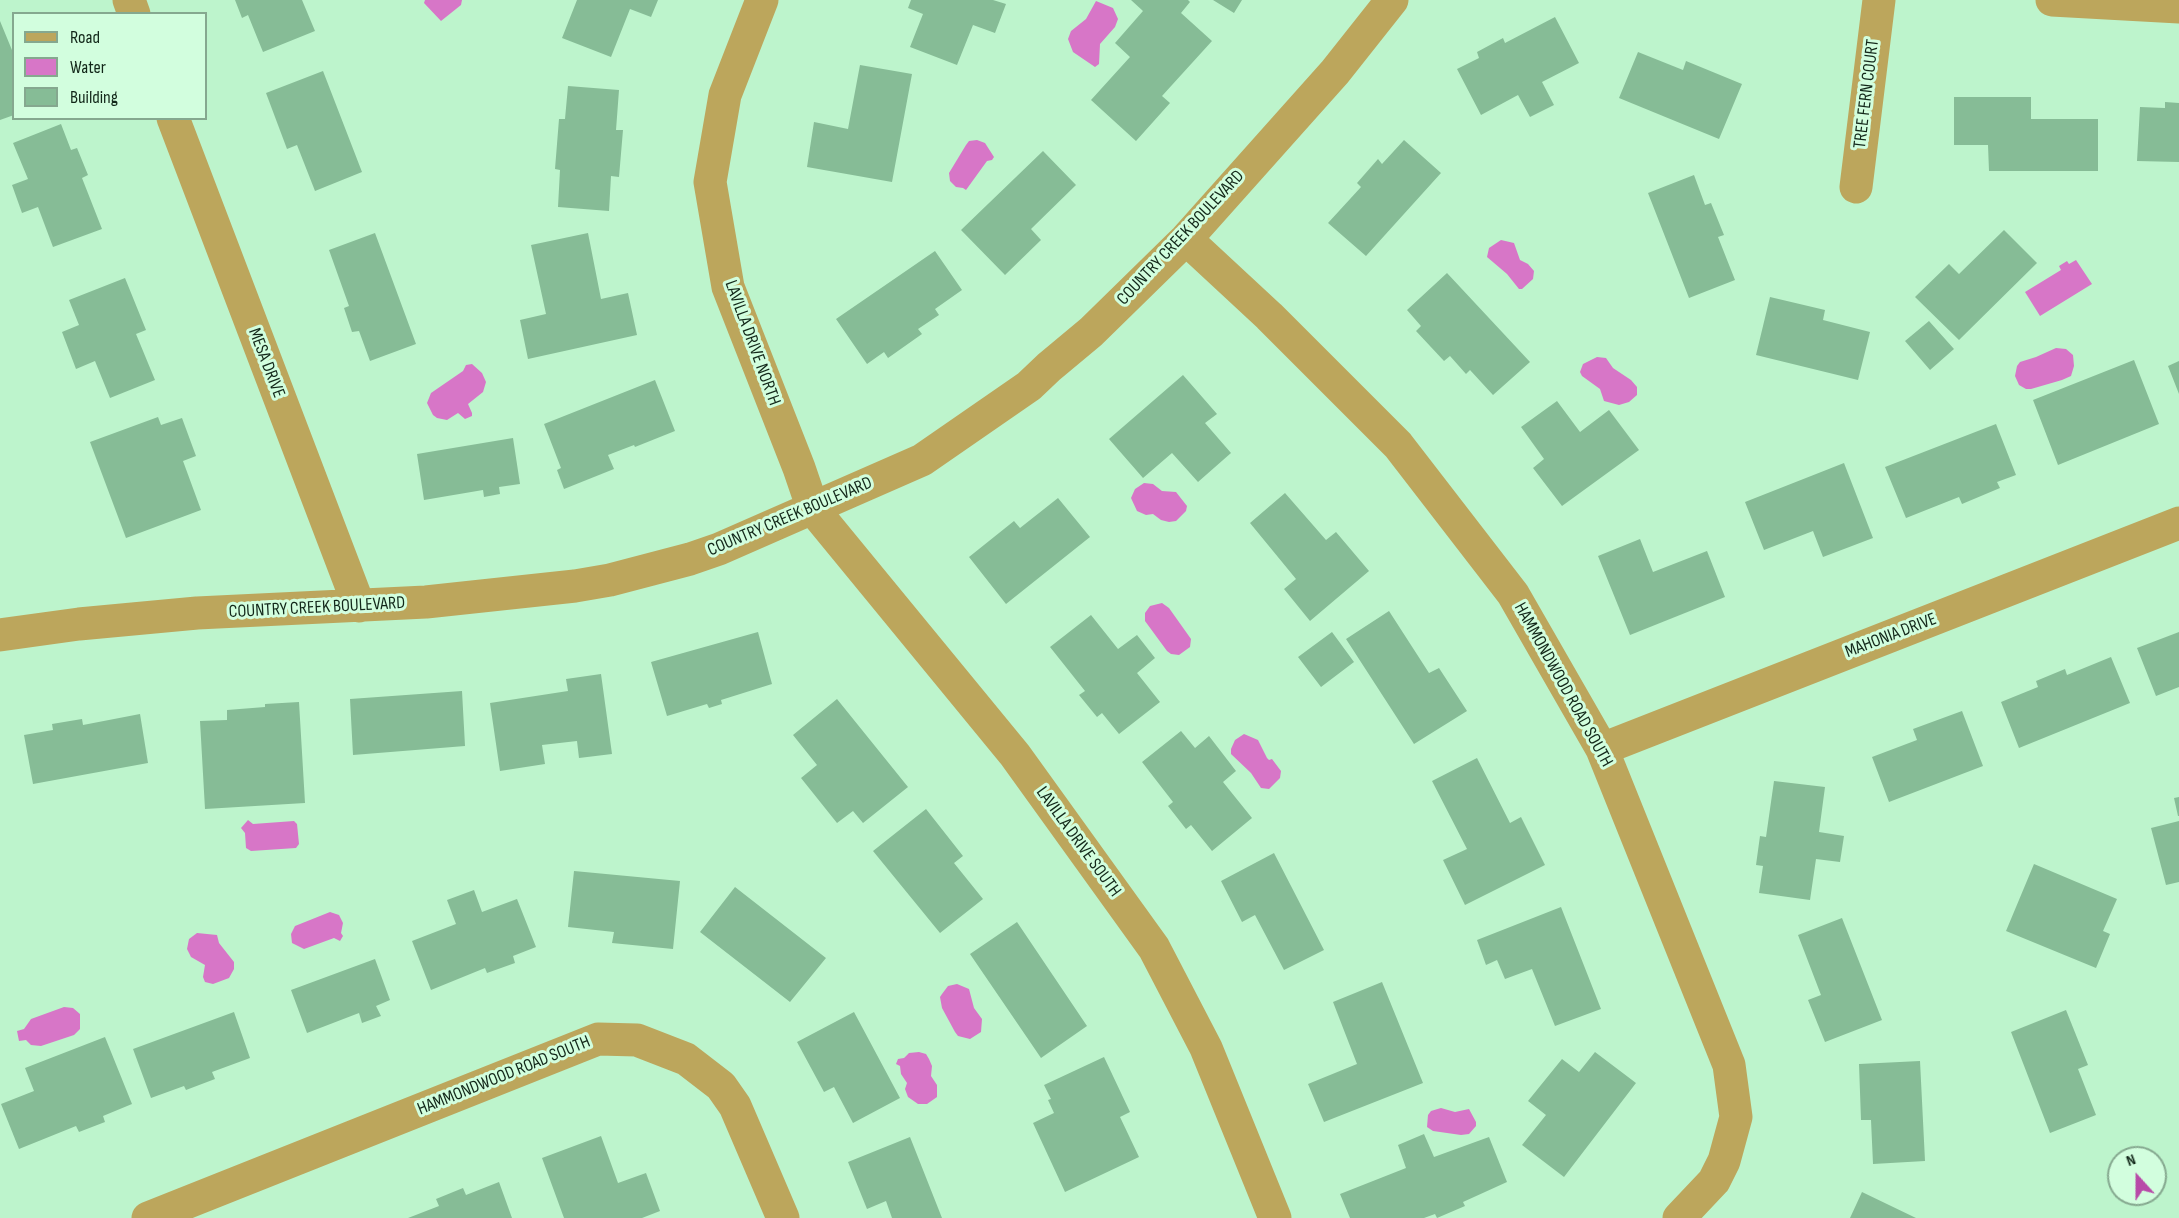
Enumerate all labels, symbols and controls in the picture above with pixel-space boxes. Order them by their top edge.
legend [12,12,207,120]
text: Road [70,27,100,48]
street label: TREE FERN COURT [1850,38,1884,150]
text: Water [70,57,106,78]
text: Building [70,87,118,108]
street label: COUNTRY CREEK BOULEVARD [1113,166,1249,310]
street label: LAVILLA DRIVE NORTH [719,277,785,409]
street label: MESA DRIVE [243,325,289,401]
street label: COUNTRY CREEK BOULEVARD [705,473,875,561]
street label: COUNTRY CREEK BOULEVARD [228,593,406,623]
street label: HAMMONDWOOD ROAD SOUTH [1509,599,1617,771]
street label: MAHONIA DRIVE [1842,609,1940,663]
street label: LAVILLA DRIVE SOUTH [1031,783,1125,901]
street label: HAMMONDWOOD ROAD SOUTH [414,1031,594,1121]
north arrow [2107,1146,2167,1206]
text: N [2124,1150,2138,1171]

